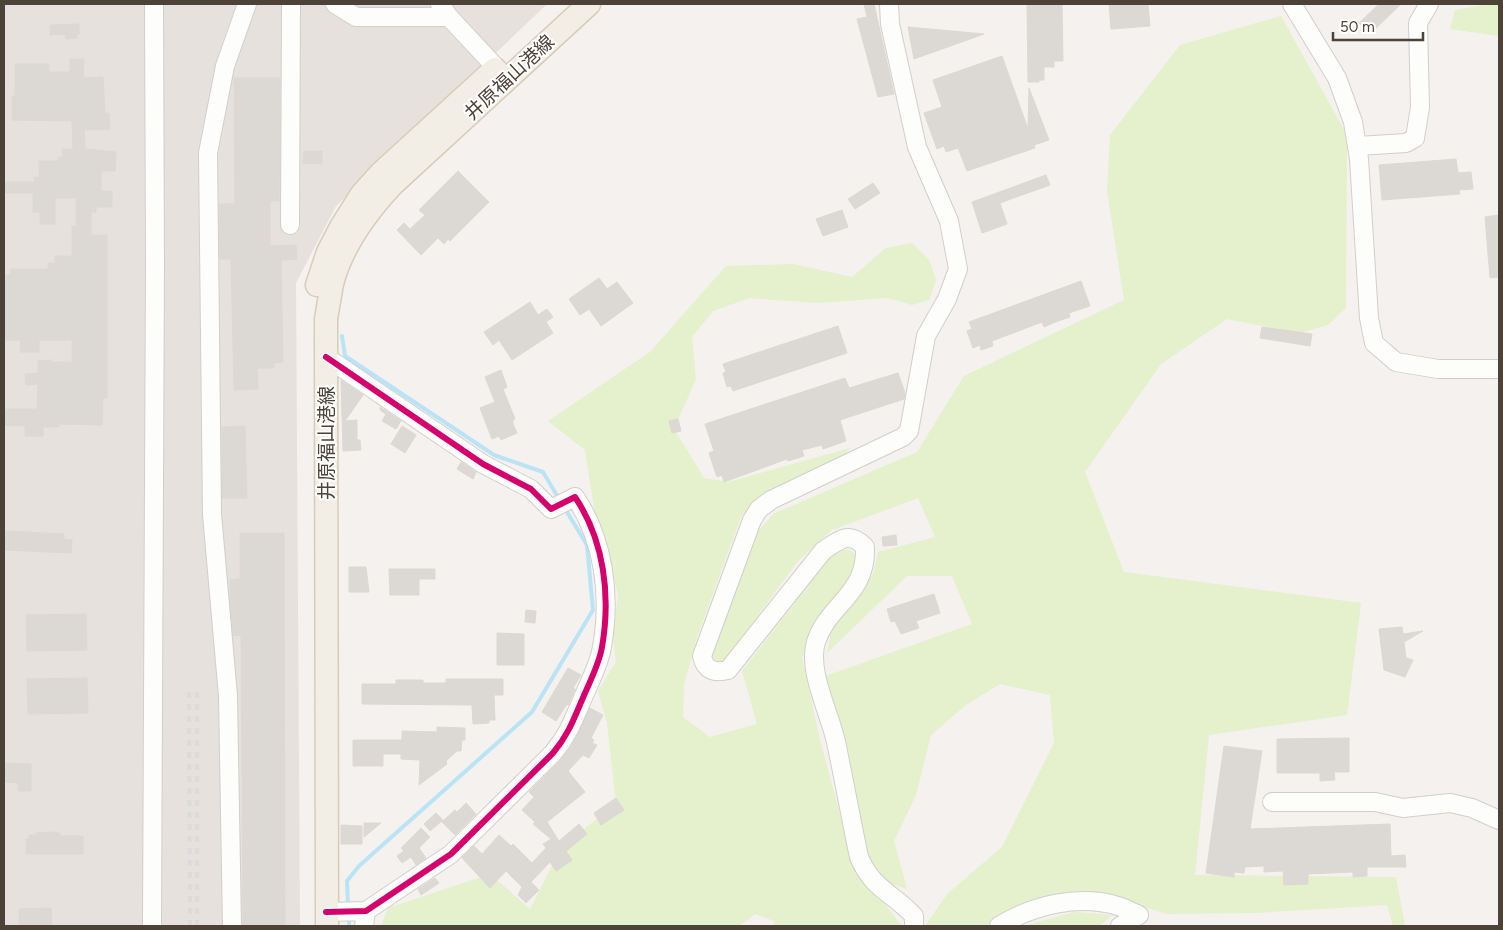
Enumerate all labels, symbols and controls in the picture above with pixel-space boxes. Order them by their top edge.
scale bar [1333,10,1423,42]
text: 50 m [1340,18,1375,36]
street label: 井原福山港線 [460,30,559,125]
street label: 井原福山港線 [315,386,338,500]

